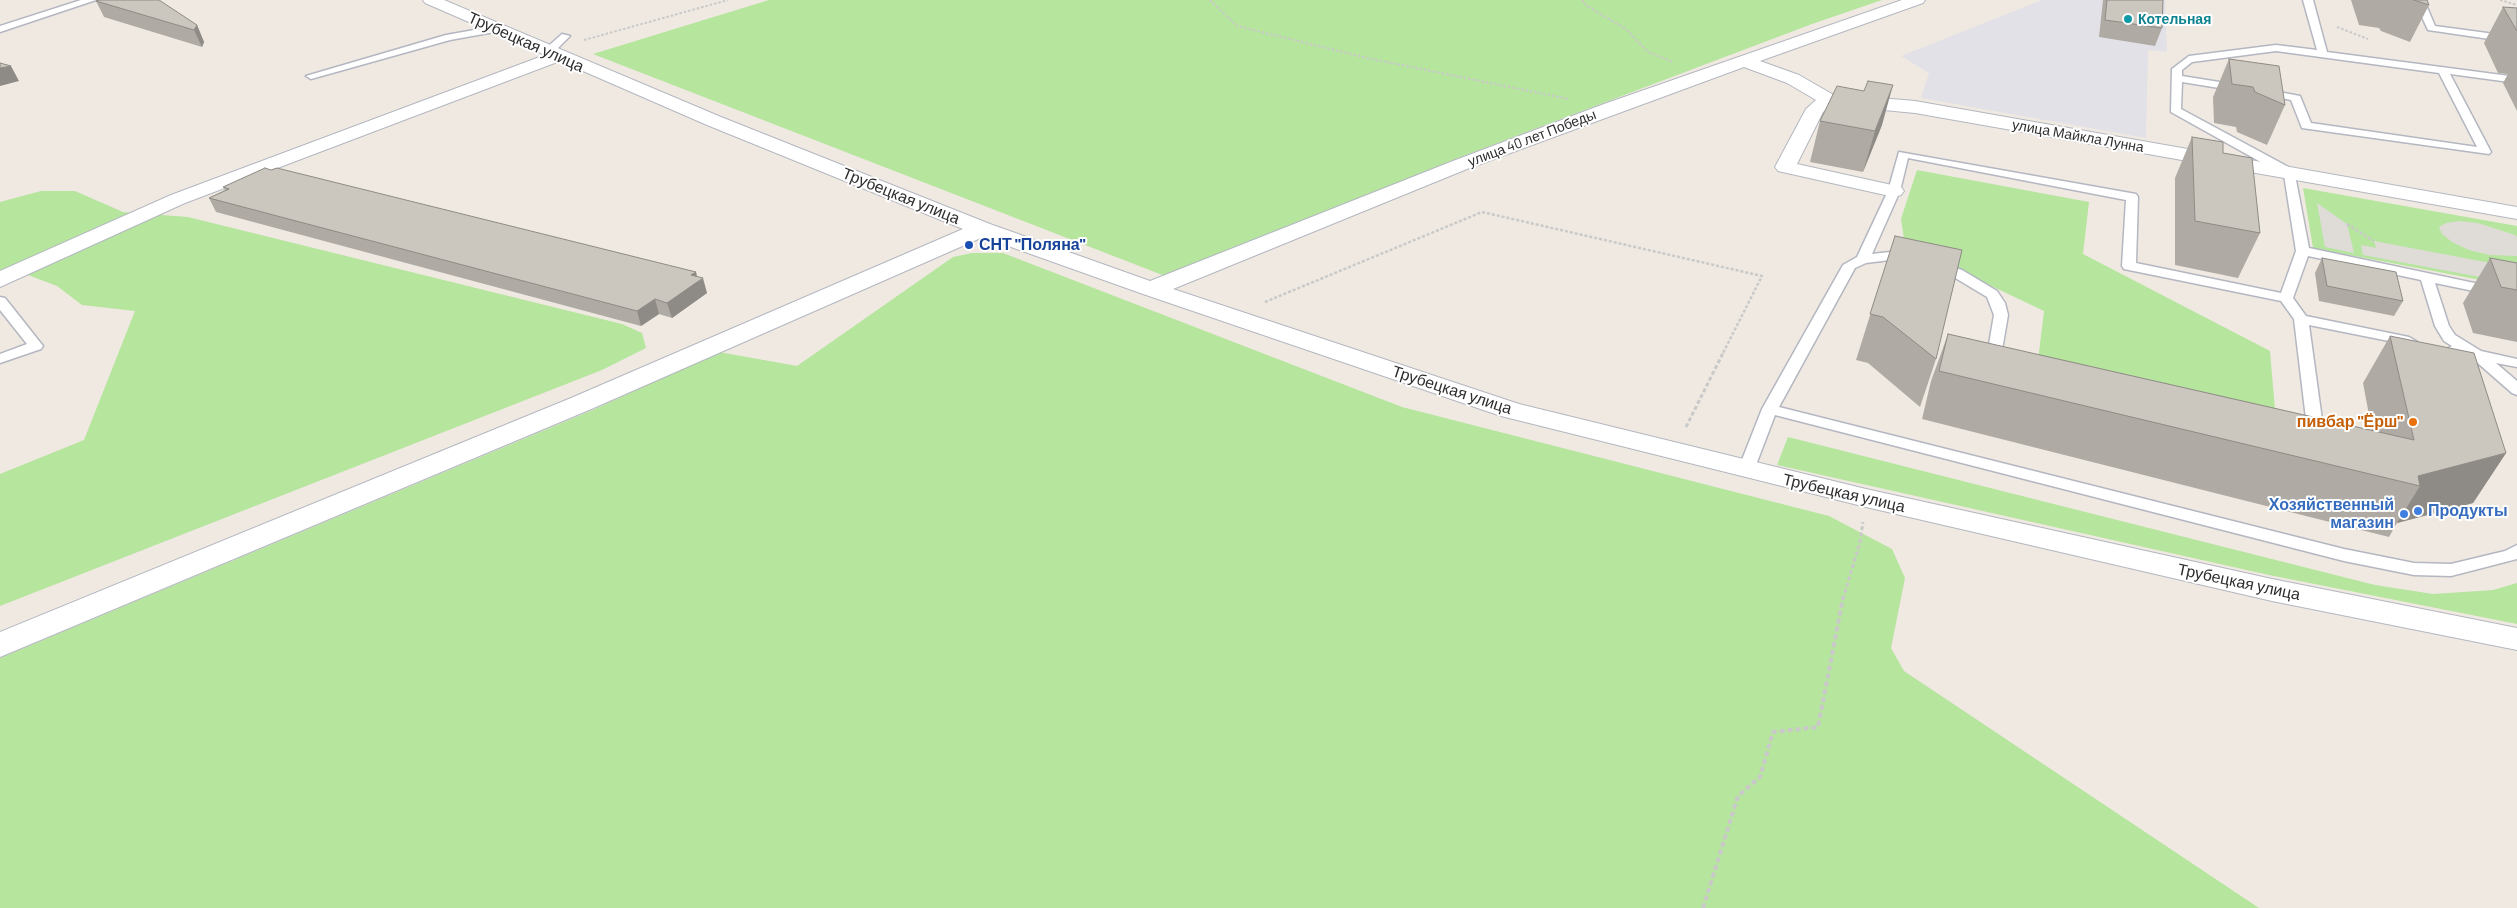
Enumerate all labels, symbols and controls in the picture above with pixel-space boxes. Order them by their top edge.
street label: Трубецкая улица [465,8,587,76]
place label: Котельная [2138,11,2211,27]
marker: Котельная [2122,13,2134,25]
street label: улица 40 лет Победы [1466,106,1598,170]
street label: улица Майкла Лунна [2011,116,2145,156]
street label: Трубецкая улица [839,164,963,228]
place label: СНТ "Поляна" [979,235,1086,255]
marker: СНТ "Поляна" [963,239,975,251]
street label: Трубецкая улица [1390,362,1514,418]
place label: пивбар "Ёрш" [2297,412,2403,432]
marker: пивбар "Ёрш" [2407,416,2419,428]
street label: Трубецкая улица [1781,470,1907,516]
place label: Хозяйственный магазин [2269,495,2394,533]
place label: Продукты [2428,501,2508,521]
marker: Продукты [2412,505,2424,517]
marker: Хозяйственный магазин [2398,508,2410,520]
street label: Трубецкая улица [2176,560,2302,604]

